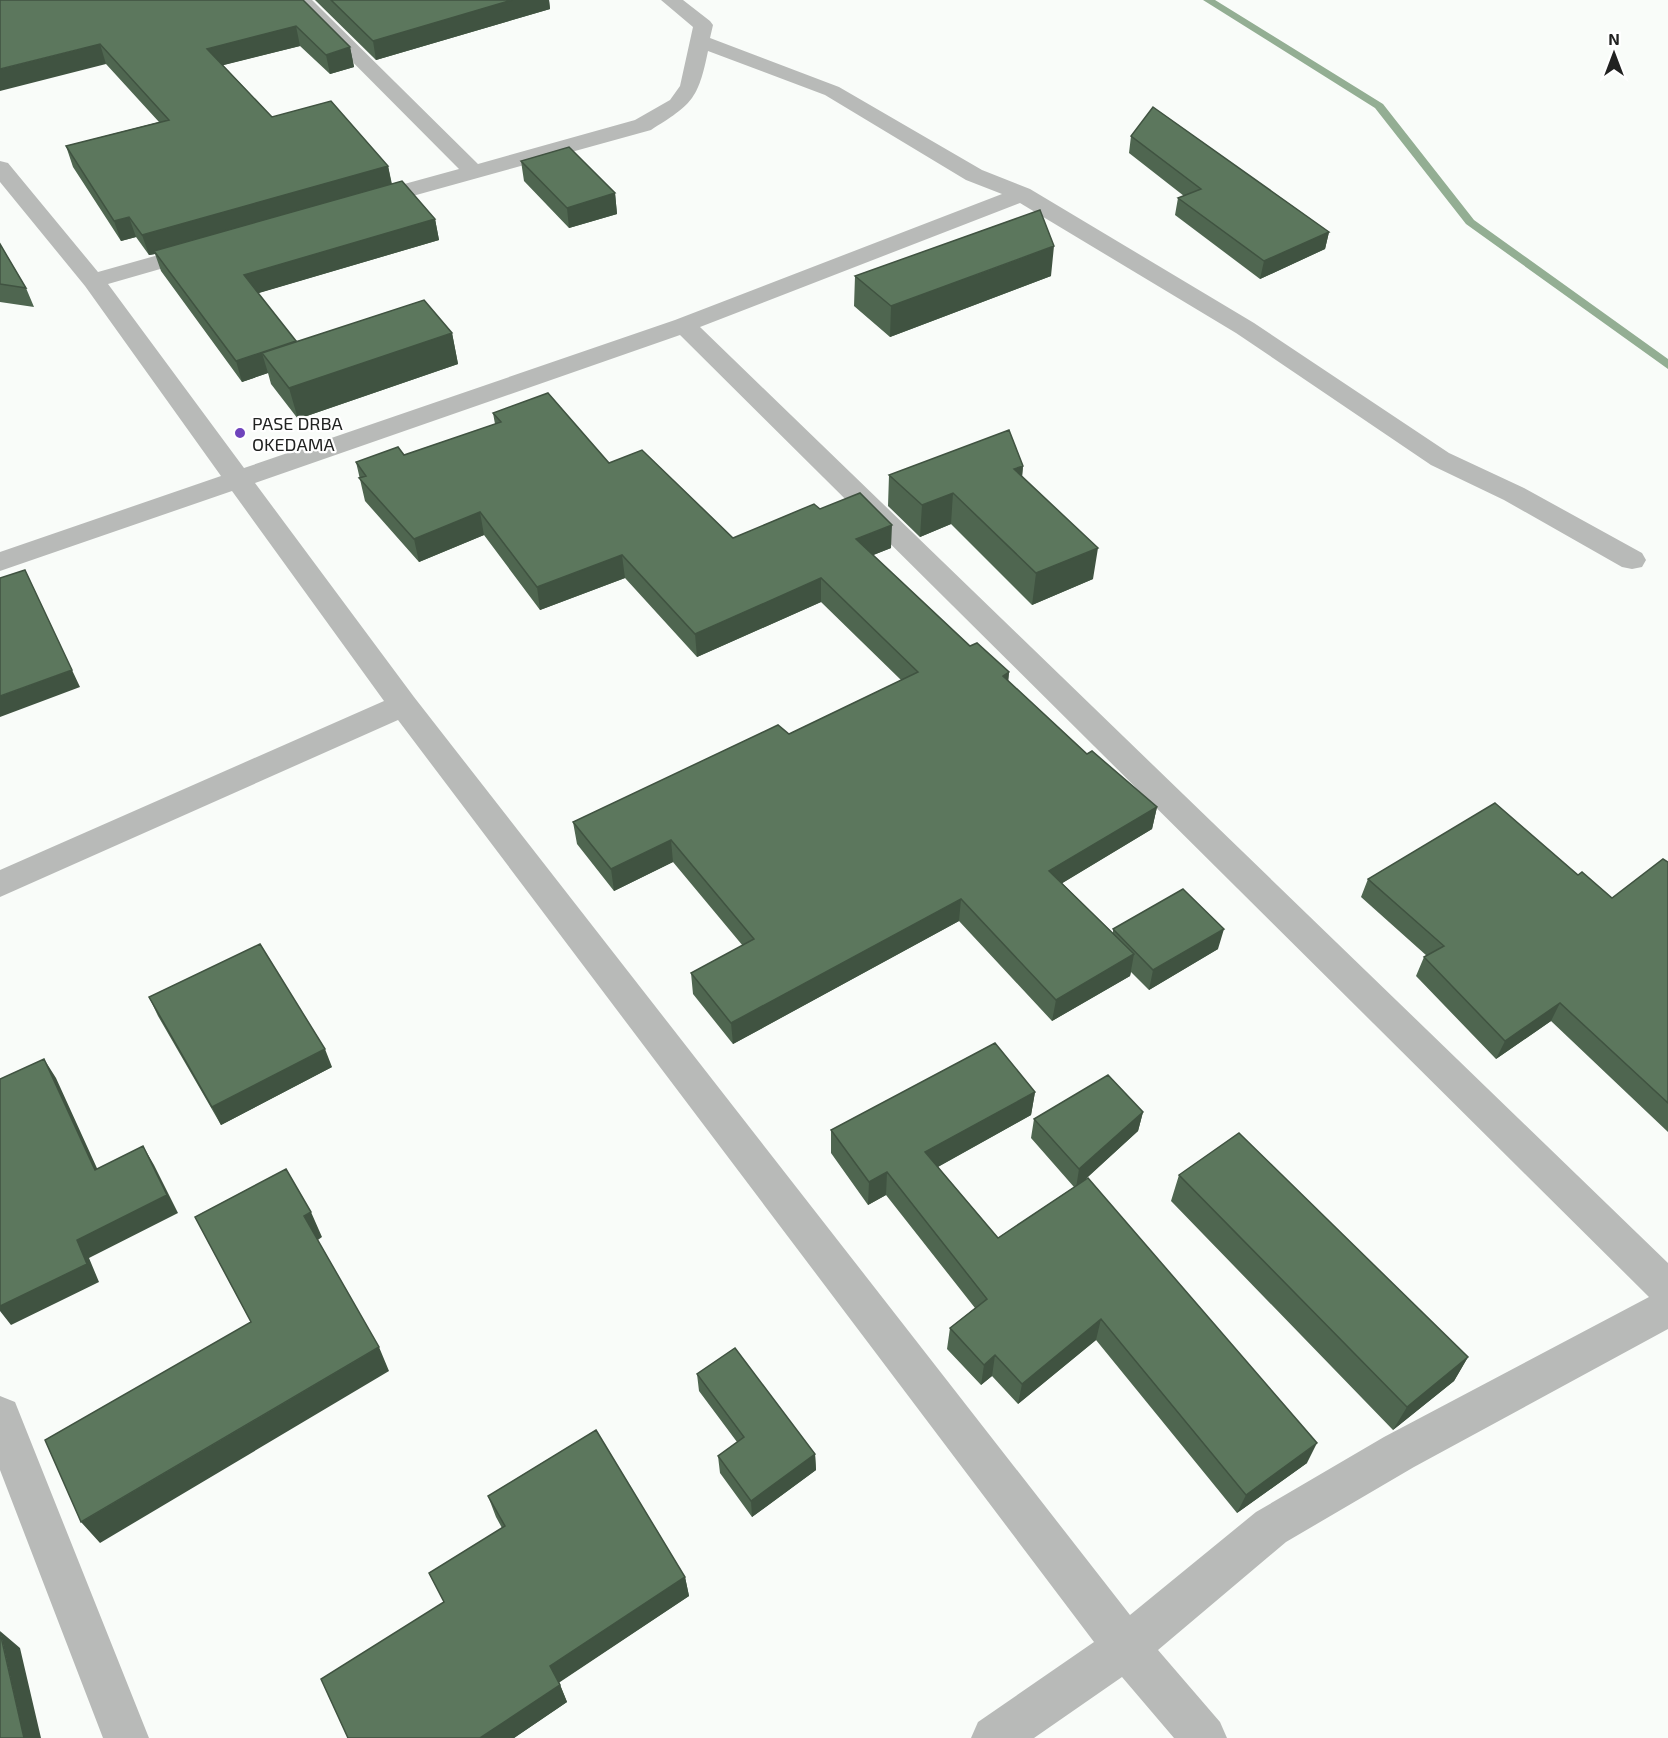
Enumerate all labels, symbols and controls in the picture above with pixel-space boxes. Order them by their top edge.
north arrow [1584,24,1644,84]
text: N [1608,29,1620,48]
place label: PASE DRBA OKEDAMA [252,412,344,455]
marker: PASE DRBA OKEDAMA [233,426,247,440]

